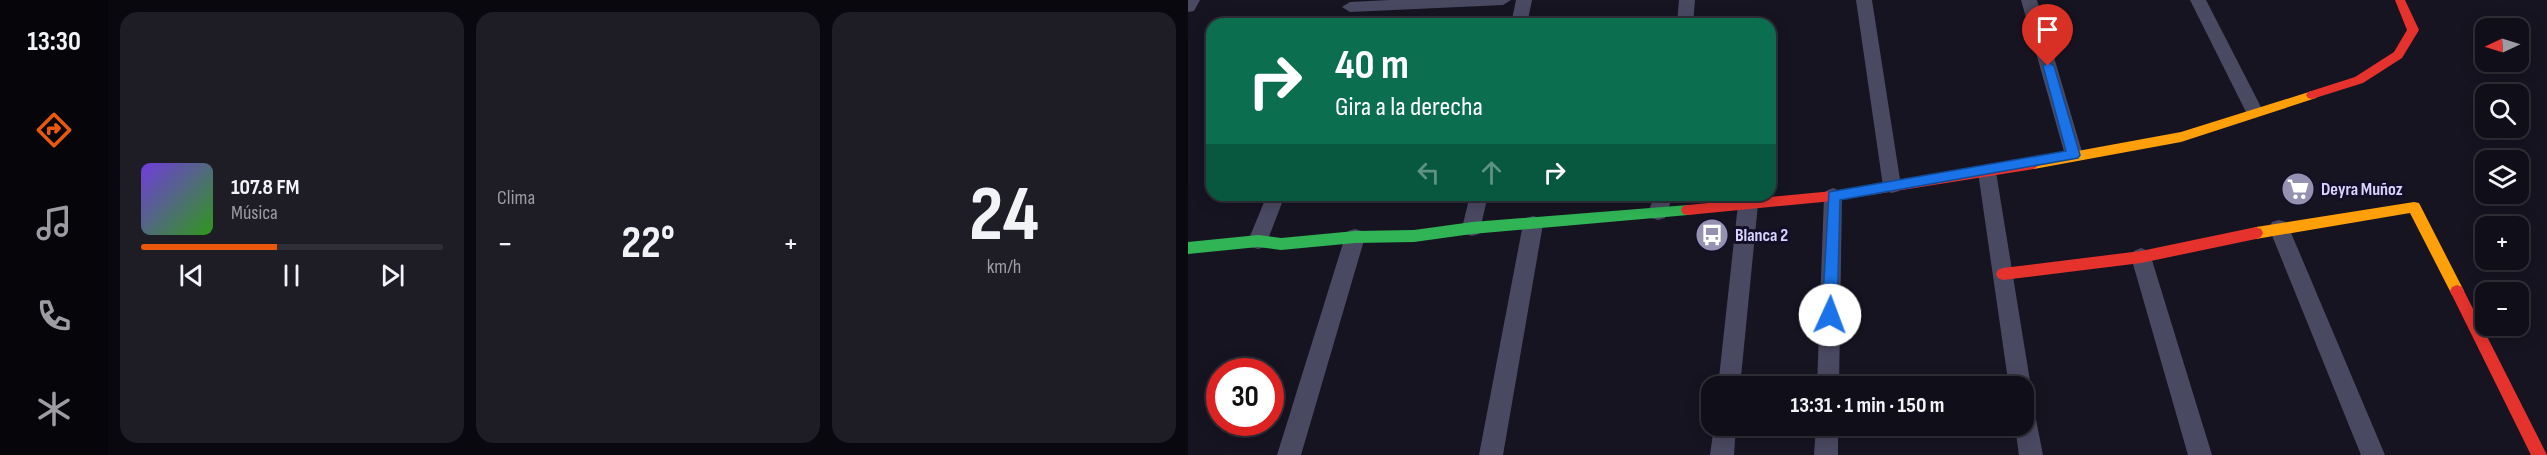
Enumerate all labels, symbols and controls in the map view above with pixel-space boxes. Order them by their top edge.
pin [2022,4,2073,66]
icon: arrive [2031,13,2064,46]
north arrow [2475,18,2529,72]
map controls [2475,18,2529,336]
text: 13:30 [27,26,81,58]
text: 40 m [1335,40,1409,91]
icon: right [1236,42,1314,120]
button: search [2475,84,2529,138]
text: Gira a la derecha [1335,91,1483,123]
icon: directions [33,109,75,151]
button: layers [2475,150,2529,204]
icon: left [1412,156,1445,189]
icon: ahead [1475,156,1508,189]
icon: right [1538,156,1571,189]
text: 24 [969,169,1039,262]
supermarket icon: Deyra Muñoz [2280,171,2316,207]
text: 107.8 FM [231,174,300,201]
place label: Deyra Muñoz [2321,179,2403,200]
text: Clima [497,186,535,210]
text: Música [231,201,278,225]
icon: music [33,202,75,244]
text: 22° [621,216,675,271]
button: + [2475,216,2529,270]
bus stop icon: Blanca 2 [1694,217,1730,253]
text: − [497,224,513,264]
text: + [783,224,799,264]
place label: Blanca 2 [1735,225,1788,246]
text: km/h [987,255,1021,279]
icon: previous [175,259,208,292]
icon: pause [275,259,308,292]
icon: next [376,259,409,292]
button: − [2475,282,2529,336]
position arrow [1798,283,1862,347]
icon: phone [33,295,75,337]
speed limit sign: 30 [1206,358,1284,436]
icon: climate [33,388,75,430]
text: 13:31 · 1 min · 150 m [1791,392,1944,419]

